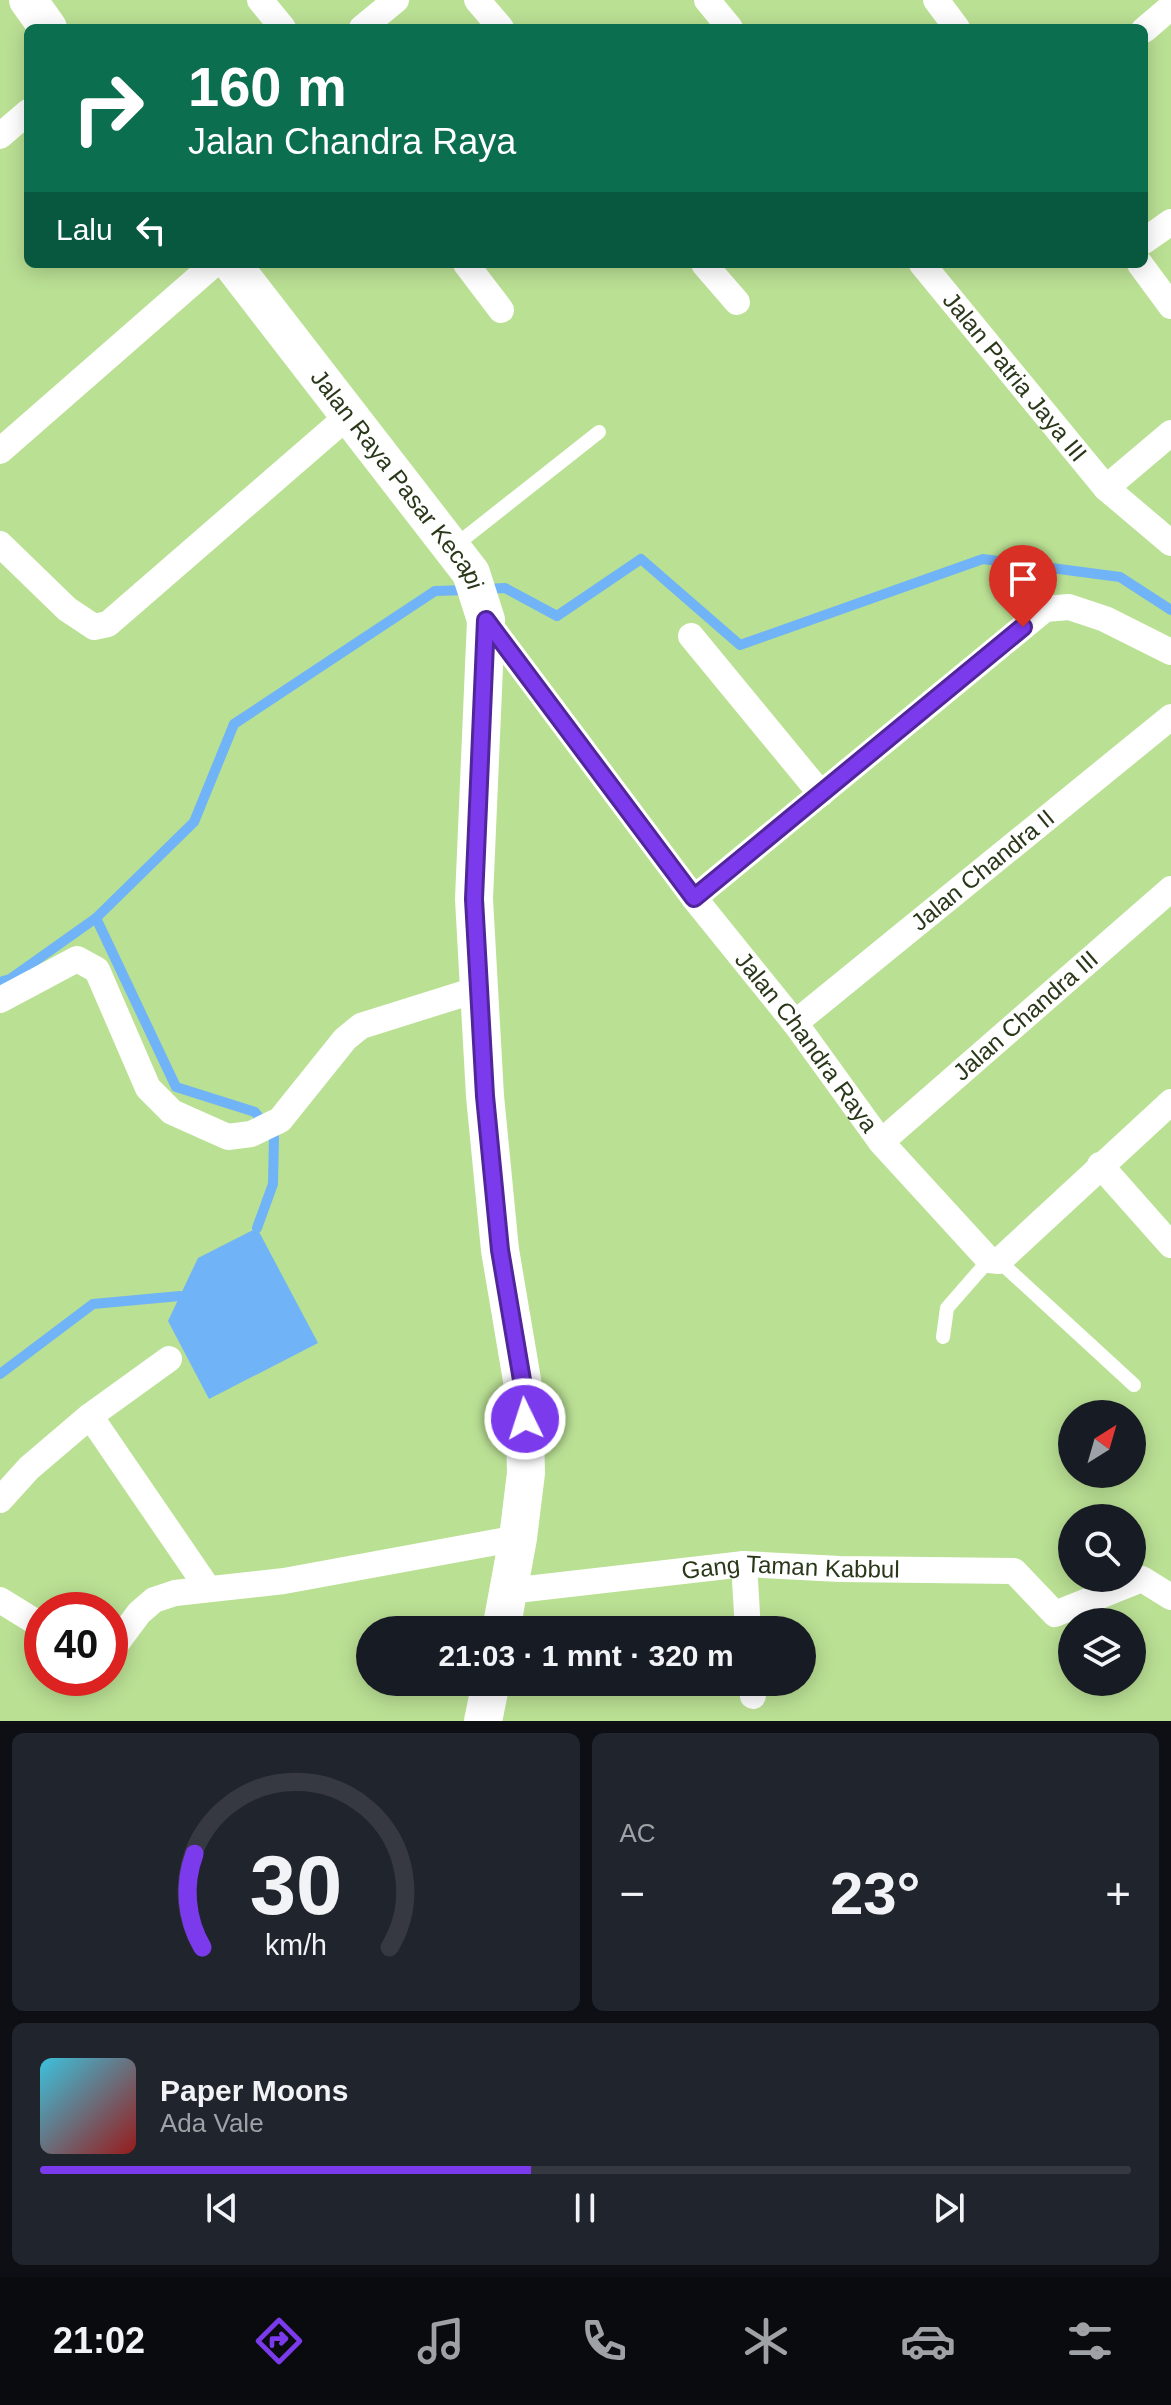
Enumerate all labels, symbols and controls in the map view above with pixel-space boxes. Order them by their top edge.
text: 160 m [188,55,347,118]
icon: right [56,56,160,160]
text: Jalan Chandra Raya [188,121,516,162]
icon: left [129,208,173,252]
text: Lalu [56,213,113,246]
street label: Jalan Patria Jaya III [938,286,1092,467]
street label: Jalan Raya Pasar Kecapi [306,364,489,592]
pin [989,545,1057,627]
icon: arrive [1001,557,1045,601]
street label: Jalan Chandra II [906,804,1059,936]
street label: Jalan Chandra III [948,945,1103,1086]
street label: Jalan Chandra Raya [730,946,884,1138]
position arrow [483,1377,567,1461]
north arrow [1058,1400,1146,1488]
map controls [1058,1400,1146,1696]
button: search [1058,1504,1146,1592]
street label: Gang Taman Kabbul [680,1550,900,1584]
speed limit sign: 40 [24,1592,128,1696]
button: layers [1058,1608,1146,1696]
text: 21:03 · 1 mnt · 320 m [438,1639,734,1672]
text: AC [620,1818,656,1848]
text: 30 [249,1839,342,1932]
text: 23° [830,1860,921,1927]
text: − [620,1869,645,1918]
text: + [1105,1869,1131,1918]
text: km/h [265,1929,327,1961]
text: Paper Moons [160,2074,348,2107]
text: Ada Vale [160,2108,264,2138]
icon: previous [200,2186,244,2230]
icon: pause [563,2186,607,2230]
icon: next [927,2186,971,2230]
icon: directions [251,2313,307,2369]
icon: music [413,2313,469,2369]
icon: phone [576,2313,632,2369]
icon: climate [738,2313,794,2369]
icon: car [900,2313,956,2369]
icon: filters [1062,2313,1118,2369]
text: 21:02 [53,2320,145,2361]

